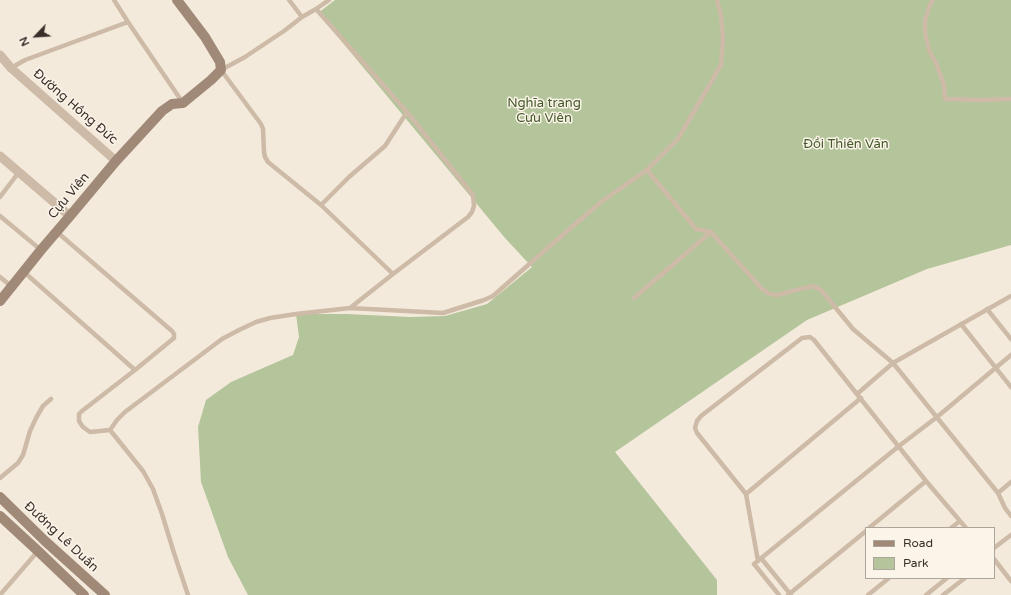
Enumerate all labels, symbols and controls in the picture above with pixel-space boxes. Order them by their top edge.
north arrow [16,16,56,56]
text: N [17,35,32,48]
street label: Đường Hồng Đức [30,66,120,148]
park label: Nghĩa trang Cựu Viên [507,96,581,127]
park label: Đồi Thiên Văn [803,137,889,153]
street label: Cựu Viên [45,170,93,222]
street label: Đường Lê Duẩn [21,498,101,576]
legend [865,527,995,579]
text: Road [903,536,933,550]
text: Park [903,556,929,570]

